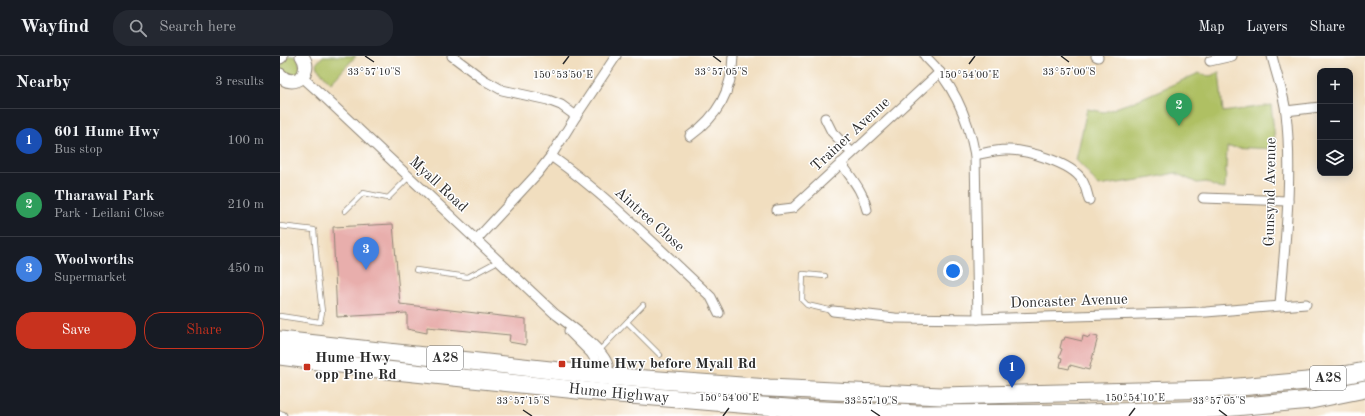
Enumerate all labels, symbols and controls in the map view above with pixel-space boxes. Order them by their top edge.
search box [113,10,393,46]
icon: search [127,17,149,39]
text: Wayfind [20,18,89,37]
text: Search here [159,20,236,35]
text: Map [1199,20,1225,34]
text: Layers [1247,20,1288,34]
text: Share [1310,20,1345,34]
text: 33°57'10"S [347,67,401,77]
text: 33°57'05"S [694,67,748,77]
text: 33°57'00"S [1042,67,1096,77]
map controls [1317,68,1353,176]
button: + [1317,68,1353,104]
text: 150°53'50"E [533,70,593,80]
text: 150°54'00"E [939,70,999,80]
text: Nearby [16,74,71,91]
text: 3 results [215,75,264,88]
pin: 2 [1166,93,1192,126]
street label: Trainer Avenue [809,95,893,175]
button: − [1317,104,1353,140]
text: 601 Hume Hwy [54,125,160,140]
text: 1 [25,134,33,147]
text: 100 m [227,134,264,147]
street label: Gunsynd Avenue [1263,137,1279,247]
button: layers [1317,140,1353,176]
text: Bus stop [54,143,103,156]
street label: Myall Road [406,155,470,216]
street label: Aintree Close [611,185,687,255]
text: Tharawal Park [54,189,154,204]
text: 2 [25,198,33,211]
text: 210 m [227,198,264,211]
text: Park · Leilani Close [54,207,164,220]
pin: 3 [353,237,379,270]
text: Woolworths [54,253,134,268]
your location [943,261,963,281]
text: 3 [25,262,33,275]
text: 450 m [227,262,264,275]
text: Supermarket [54,271,126,284]
street label: Doncaster Avenue [1010,292,1128,312]
button: Save [16,312,136,349]
button: Share [144,312,264,349]
road number: A28 [427,346,463,370]
place label: Hume Hwy opp Pine Rd [315,351,397,383]
pin: 1 [999,355,1025,388]
place label: Hume Hwy before Myall Rd [570,357,756,372]
marker: Hume Hwy before Myall Rd [557,359,567,369]
marker: Hume Hwy opp Pine Rd [302,362,312,372]
road number: A28 [1310,366,1346,390]
street label: Hume Highway [568,382,670,406]
text: 150°54'00"E [699,393,759,403]
text: 150°54'10"E [1105,393,1165,403]
text: 33°57'15"S [496,396,550,406]
text: 33°57'10"S [844,396,898,406]
text: 33°57'05"S [1192,396,1246,406]

